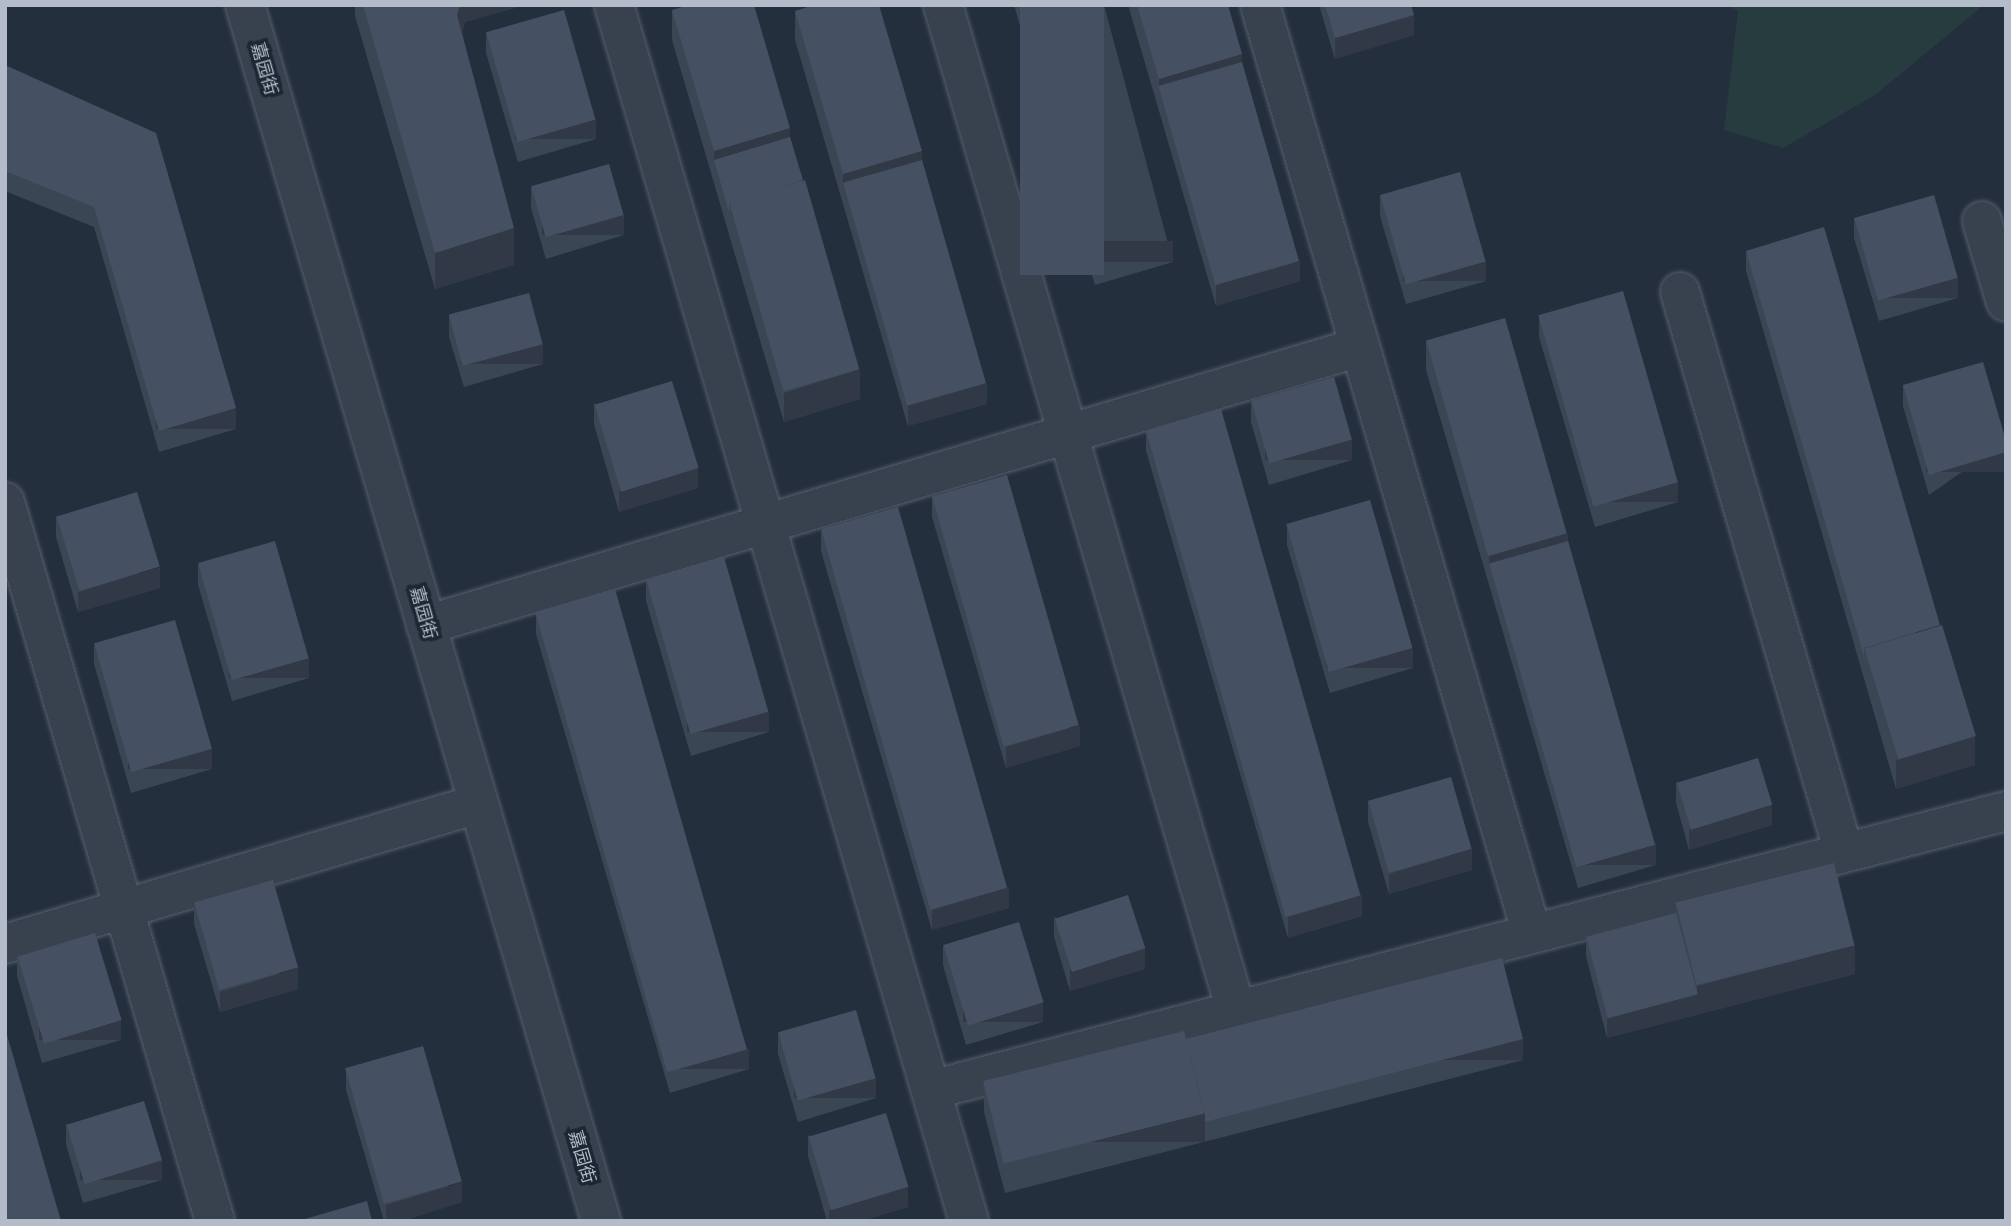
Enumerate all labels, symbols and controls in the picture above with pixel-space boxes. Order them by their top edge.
street label: 嘉园街 [246,40,282,98]
street label: 嘉园街 [405,584,441,642]
street label: 嘉园街 [564,1128,600,1186]

